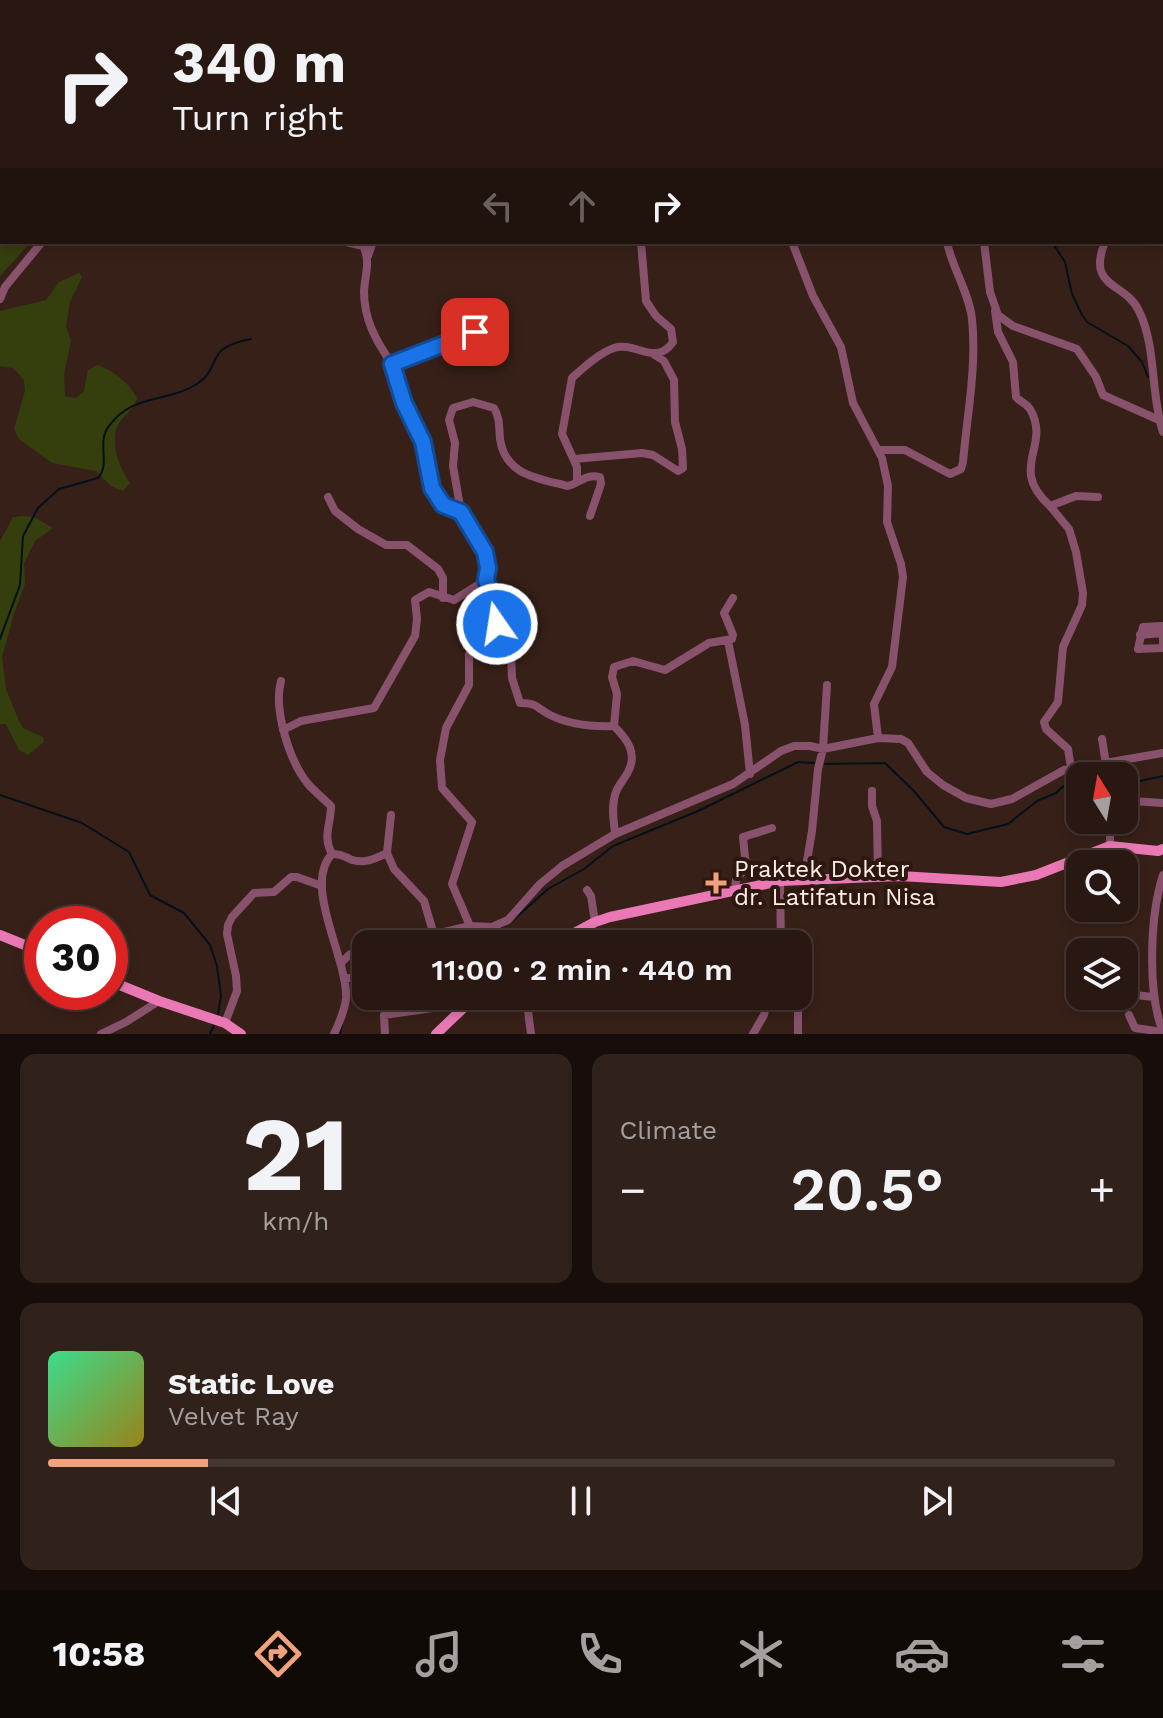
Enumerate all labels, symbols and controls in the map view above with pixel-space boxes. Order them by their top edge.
text: 340 m [172,30,346,96]
icon: right [40,32,144,136]
text: Turn right [172,97,343,139]
icon: left [476,184,520,228]
icon: ahead [560,184,604,228]
icon: right [644,184,688,228]
pin [441,298,509,366]
icon: arrive [453,310,497,354]
position arrow [455,582,539,666]
north arrow [1066,762,1138,834]
map controls [1066,762,1138,1010]
button: search [1066,850,1138,922]
place label: Praktek Dokter dr. Latifatun Nisa [734,855,935,911]
marker: Praktek Dokter dr. Latifatun Nisa [705,872,727,894]
speed limit sign: 30 [24,906,128,1010]
button: layers [1066,938,1138,1010]
text: 11:00 · 2 min · 440 m [431,952,733,987]
text: 21 [242,1093,349,1215]
text: Climate [620,1115,717,1145]
text: 20.5° [791,1154,944,1225]
text: − [620,1164,646,1216]
text: + [1088,1164,1115,1216]
text: km/h [262,1206,329,1236]
text: Static Love [168,1366,334,1401]
text: Velvet Ray [168,1401,299,1431]
icon: previous [204,1479,248,1523]
icon: pause [559,1479,603,1523]
icon: next [915,1479,959,1523]
icon: directions [250,1626,306,1682]
icon: music [411,1626,467,1682]
icon: phone [572,1626,628,1682]
icon: climate [733,1626,789,1682]
icon: car [894,1626,950,1682]
icon: filters [1055,1626,1111,1682]
text: 10:58 [52,1633,146,1675]

